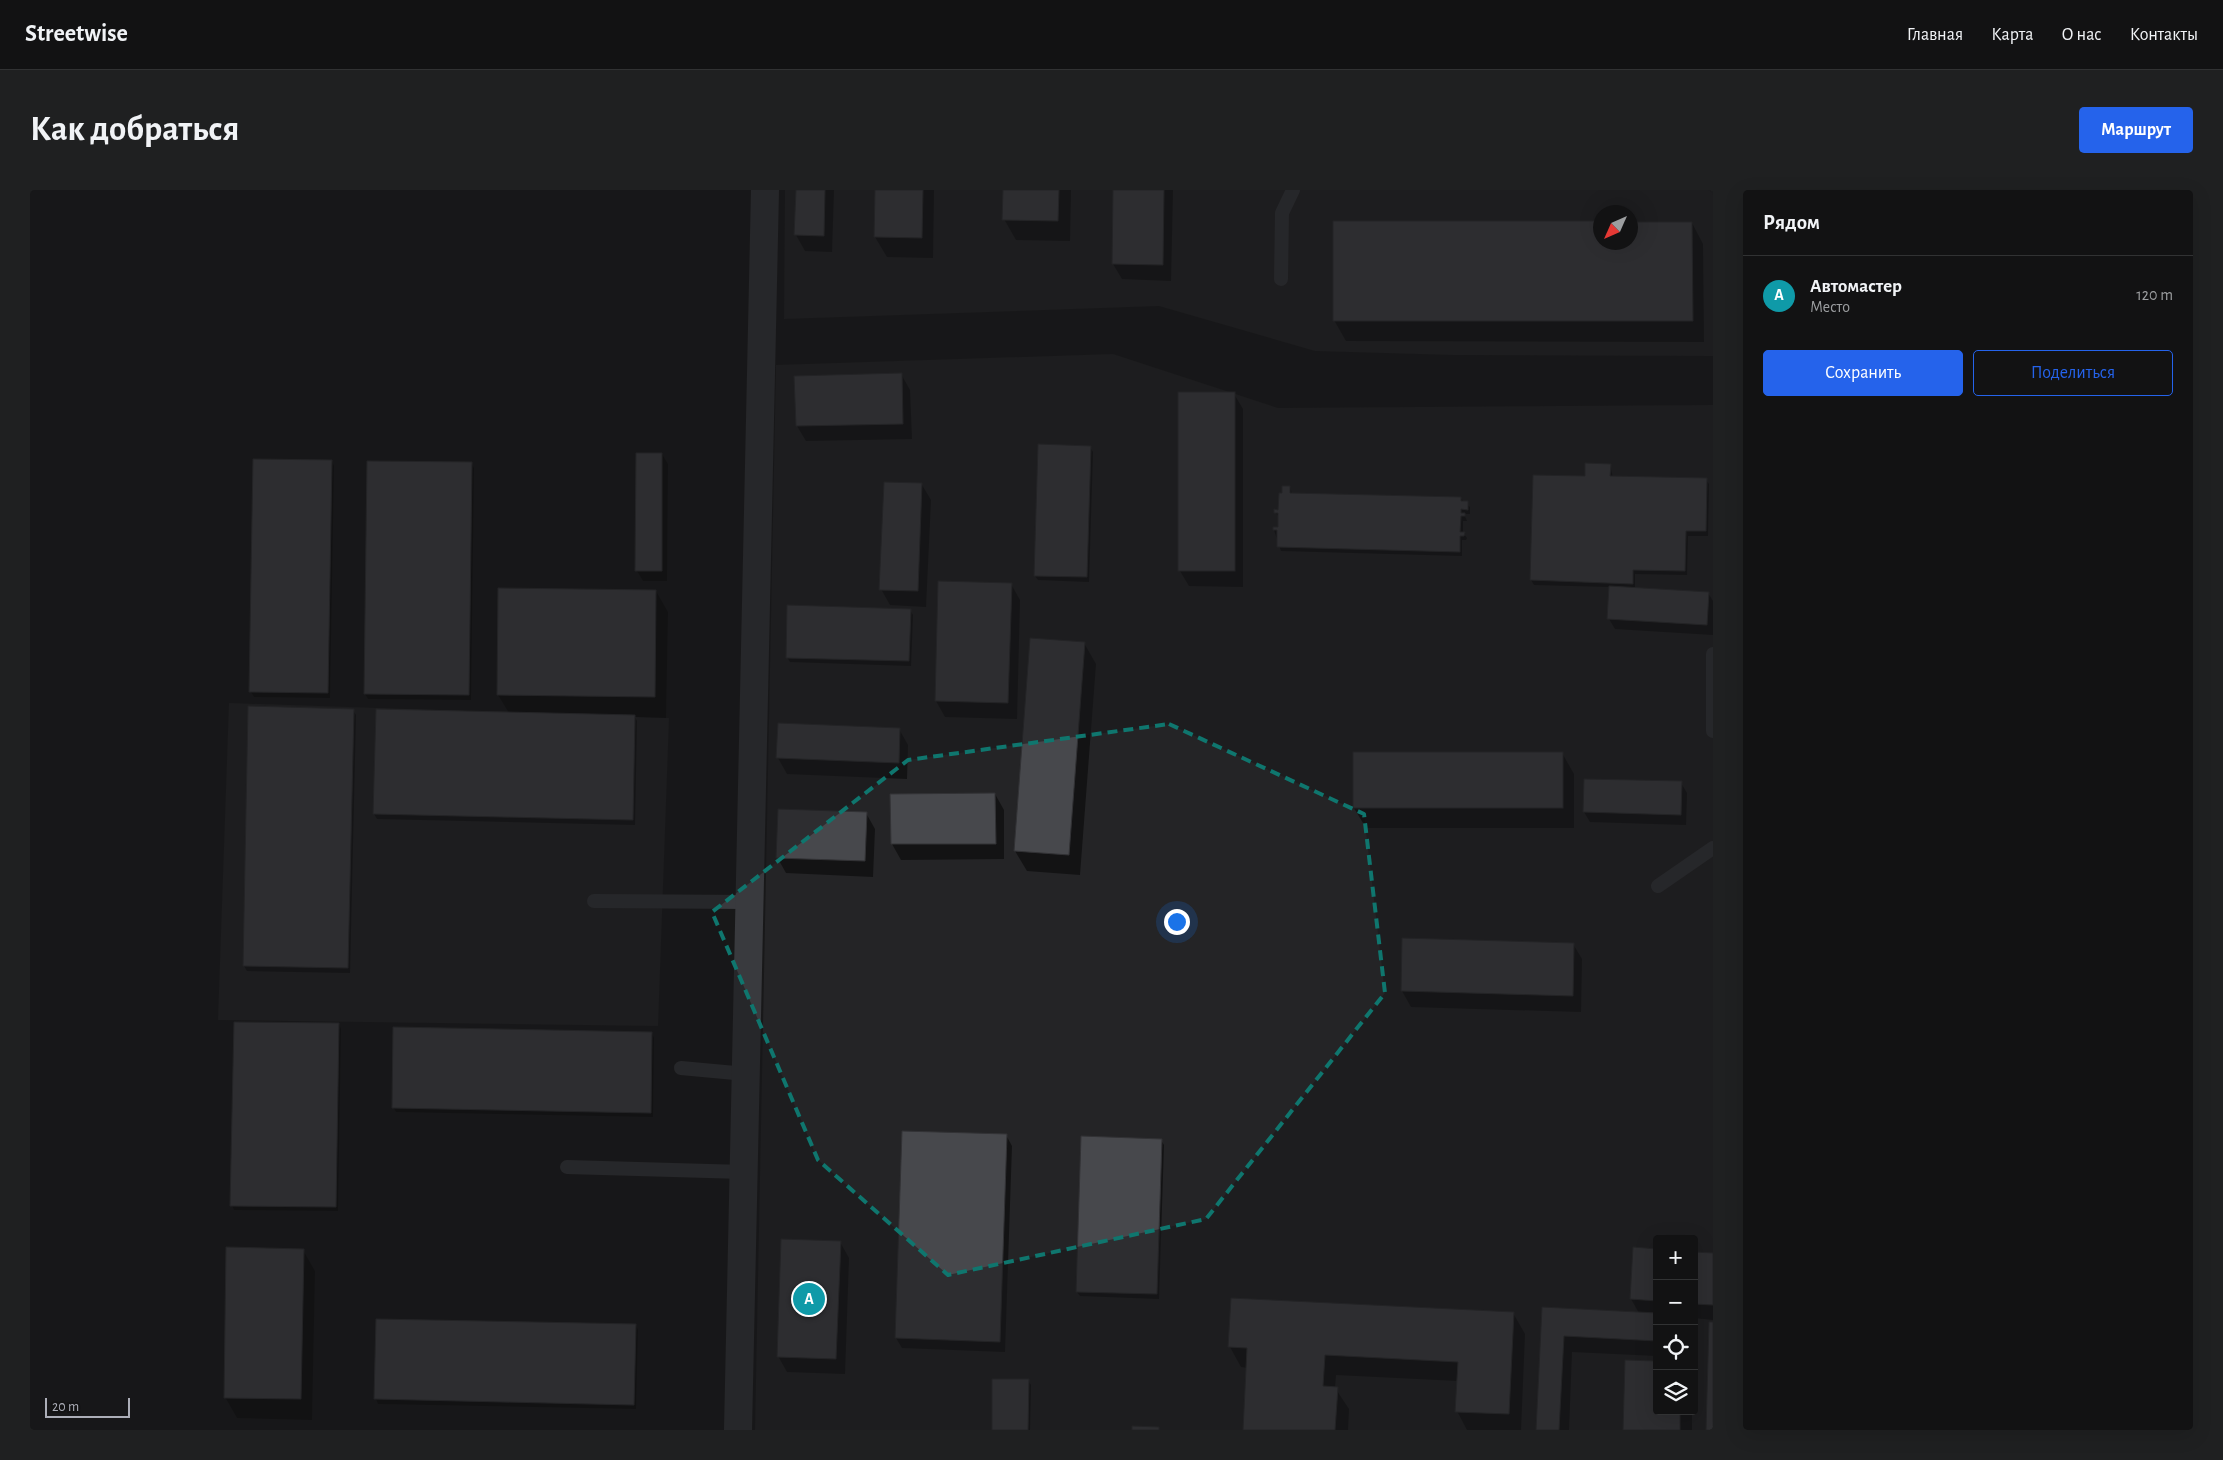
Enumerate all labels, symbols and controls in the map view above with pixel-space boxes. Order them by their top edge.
text: Streetwise [25,22,128,46]
text: Главная [1907,26,1963,44]
text: Карта [1991,26,2033,44]
text: О нас [2061,26,2102,44]
text: Контакты [2130,26,2198,44]
button: Маршрут [2079,107,2193,153]
text: Как добраться [30,112,239,147]
north arrow [1593,205,1638,250]
text: Рядом [1763,212,1820,233]
text: Автомастер [1810,277,1902,296]
text: A [1774,287,1784,303]
text: 120 m [2136,287,2173,303]
text: Место [1810,299,1850,315]
button: Сохранить [1763,350,1963,396]
button: Поделиться [1973,350,2173,396]
your location [1164,909,1190,935]
map controls [1653,1235,1698,1415]
button: + [1653,1235,1698,1280]
pin: A [793,1280,825,1318]
button: − [1653,1280,1698,1325]
button: locate [1653,1325,1698,1370]
button: layers [1653,1370,1698,1415]
scale bar [45,1395,130,1418]
text: 20 m [52,1400,79,1414]

